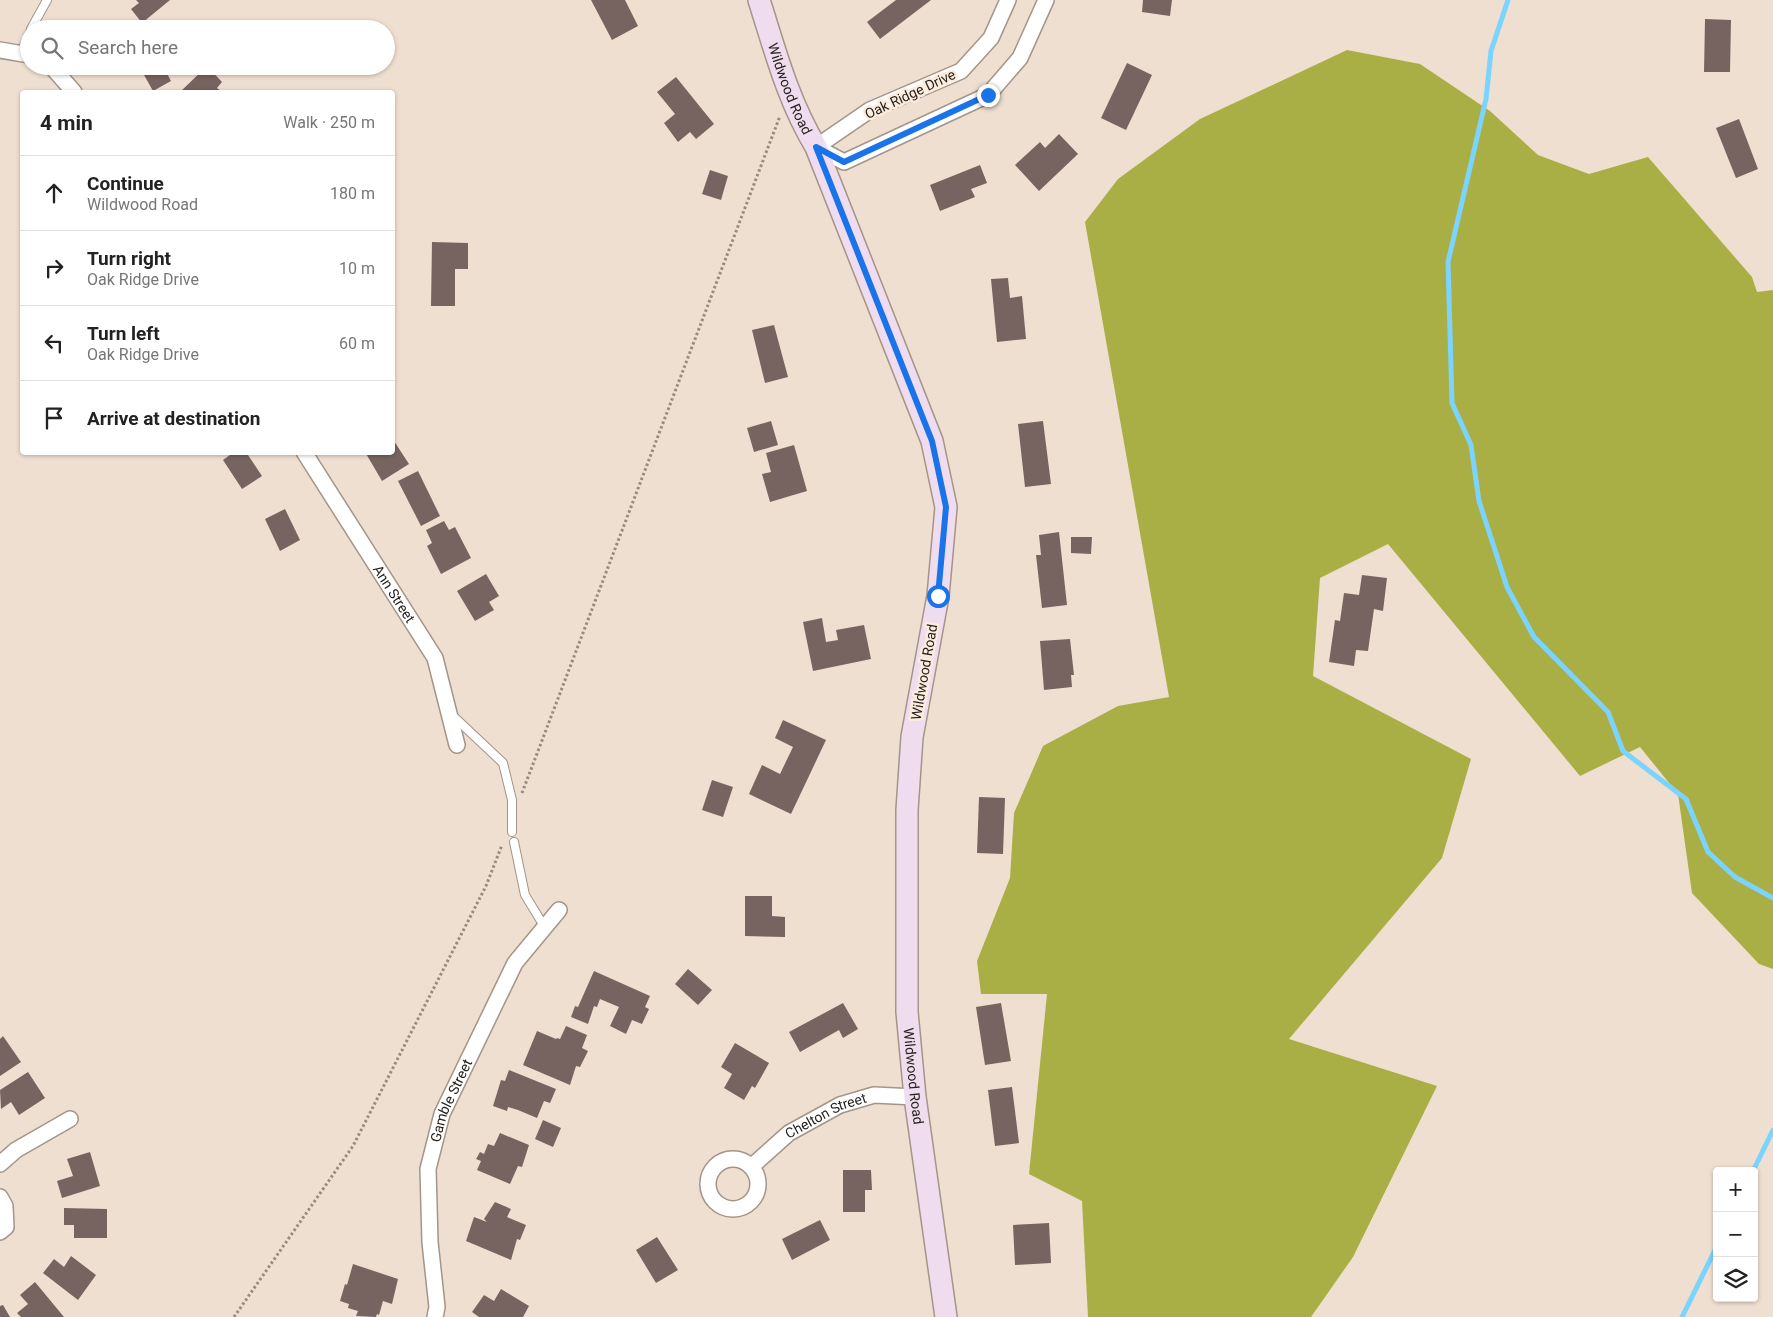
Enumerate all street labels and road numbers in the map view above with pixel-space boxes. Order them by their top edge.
street label: Wildwood Road [765,41,815,137]
street label: Oak Ridge Drive [862,66,958,122]
street label: Ann Street [370,562,419,626]
street label: Wildwood Road [908,623,940,721]
street label: Wildwood Road [901,1027,927,1126]
street label: Gamble Street [427,1056,475,1144]
street label: Chelton Street [782,1090,869,1142]

